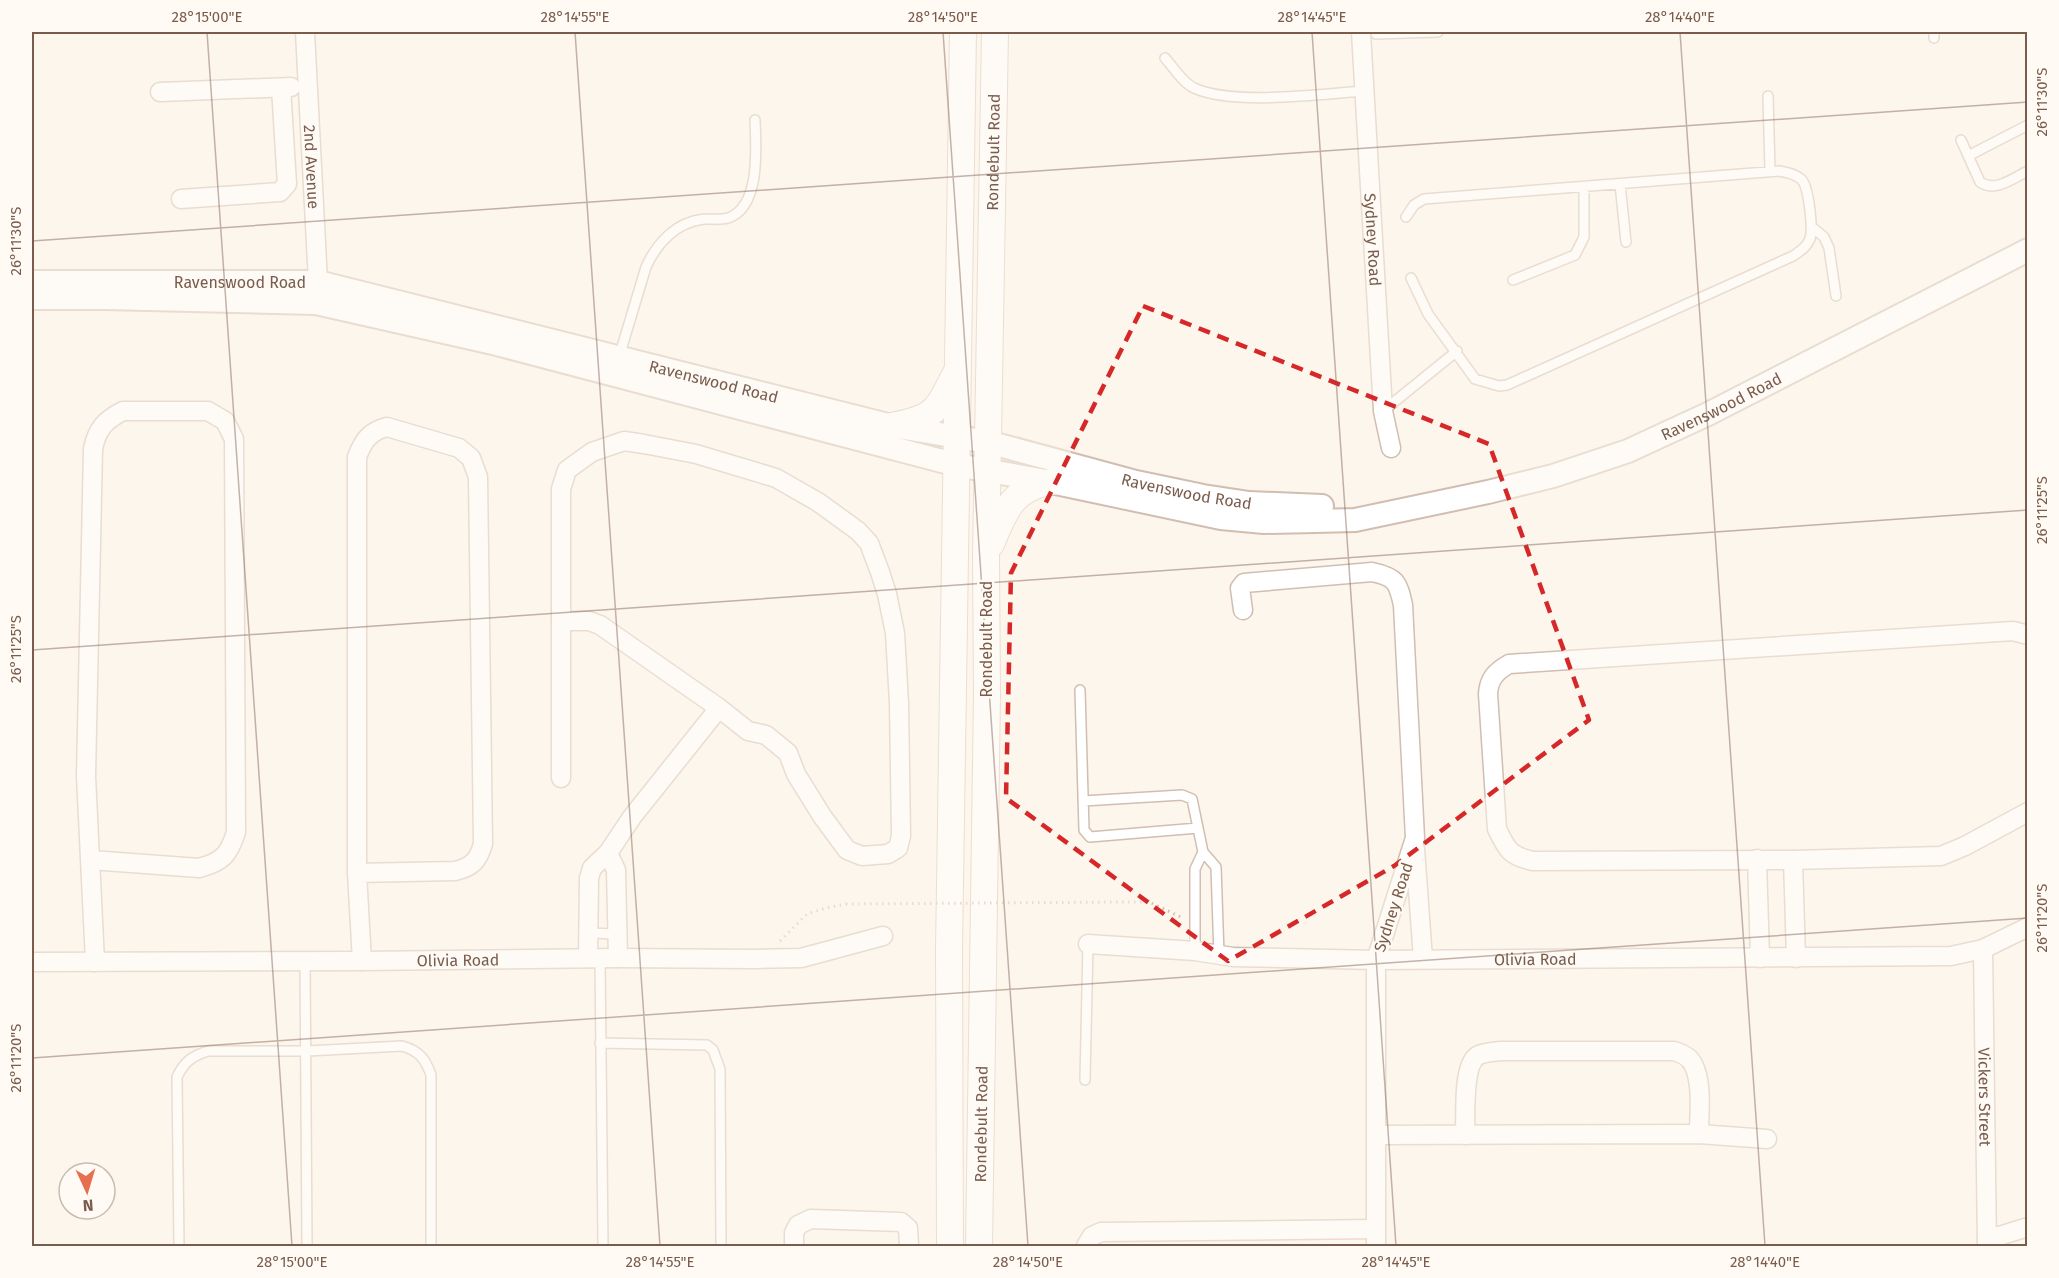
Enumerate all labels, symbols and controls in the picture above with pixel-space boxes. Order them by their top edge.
text: 28°15'00"E [172,8,242,26]
text: 28°14'55"E [540,8,610,26]
text: 28°14'50"E [908,8,978,26]
text: 28°14'45"E [1278,8,1346,26]
text: 28°14'40"E [1645,8,1715,26]
text: 26°11'30"S [2033,67,2051,137]
street label: Rondebult Road [983,93,1004,211]
street label: 2nd Avenue [300,124,323,209]
street label: Sydney Road [1360,193,1385,287]
text: 26°11'30"S [7,206,25,276]
street label: Ravenswood Road [174,273,306,292]
street label: Ravenswood Road [647,356,780,407]
street label: Ravenswood Road [1658,369,1785,444]
street label: Ravenswood Road [1119,470,1253,513]
text: 26°11'25"S [2033,476,2051,544]
street label: Rondebult Road [977,581,996,697]
text: 26°11'25"S [7,615,25,683]
street label: Sydney Road [1370,860,1417,954]
text: 26°11'20"S [2033,884,2051,953]
street label: Olivia Road [417,950,499,970]
street label: Olivia Road [1494,950,1577,969]
text: 26°11'20"S [7,1024,25,1093]
street label: Vickers Street [1974,1047,1995,1147]
street label: Rondebult Road [971,1065,992,1183]
north arrow [57,1161,117,1221]
text: N [82,1196,94,1215]
text: 28°15'00"E [257,1253,327,1271]
text: 28°14'55"E [625,1253,695,1271]
text: 28°14'50"E [993,1253,1063,1271]
text: 28°14'45"E [1362,1253,1430,1271]
text: 28°14'40"E [1730,1253,1800,1271]

